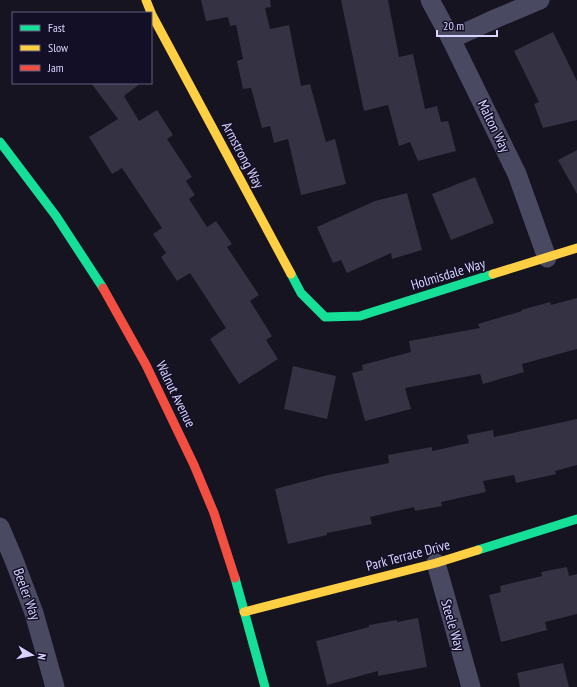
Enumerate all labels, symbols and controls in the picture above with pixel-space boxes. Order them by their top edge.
legend [12,12,152,84]
scale bar [437,12,497,38]
text: 20 m [443,18,464,33]
text: Fast [48,20,66,35]
text: Slow [48,40,69,55]
text: Jam [47,60,64,75]
street label: Malton Way [474,97,515,156]
street label: Armstrong Way [218,119,268,192]
street label: Holmisdale Way [409,254,488,294]
street label: Walnut Avenue [152,358,200,430]
street label: Park Terrace Drive [364,535,452,575]
street label: Beeler Way [9,566,45,623]
street label: Steele Way [437,597,469,654]
north arrow [12,635,52,675]
text: N [34,653,49,661]

